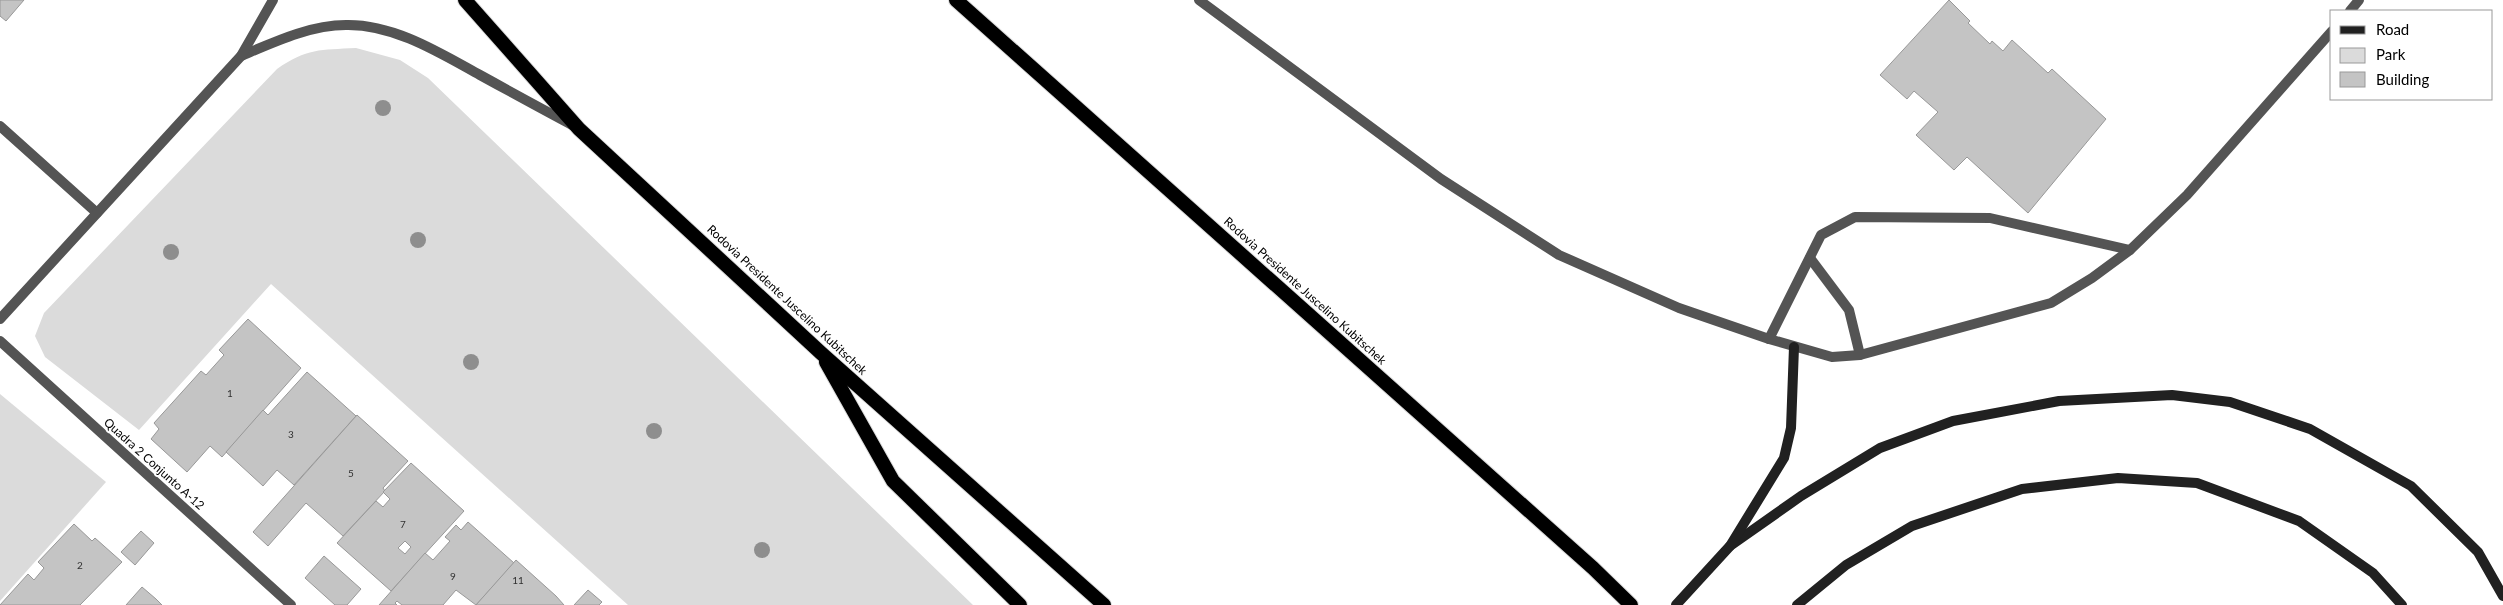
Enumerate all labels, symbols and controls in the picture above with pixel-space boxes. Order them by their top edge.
legend [2330,10,2493,100]
text: Road [2376,20,2409,38]
text: Park [2376,45,2406,63]
text: Building [2376,70,2429,88]
street label: Rodovia Presidente Juscelino Kubitschek [1221,214,1390,368]
street label: Rodovia Presidente Juscelino Kubitschek [704,221,871,378]
house number: 1 [227,387,233,399]
street label: Quadra 2 Conjunto A-12 [101,415,208,513]
house number: 3 [288,428,294,440]
house number: 5 [348,467,354,479]
house number: 7 [400,518,406,530]
house number: 2 [77,559,83,571]
house number: 9 [450,570,456,582]
house number: 11 [512,574,524,586]

